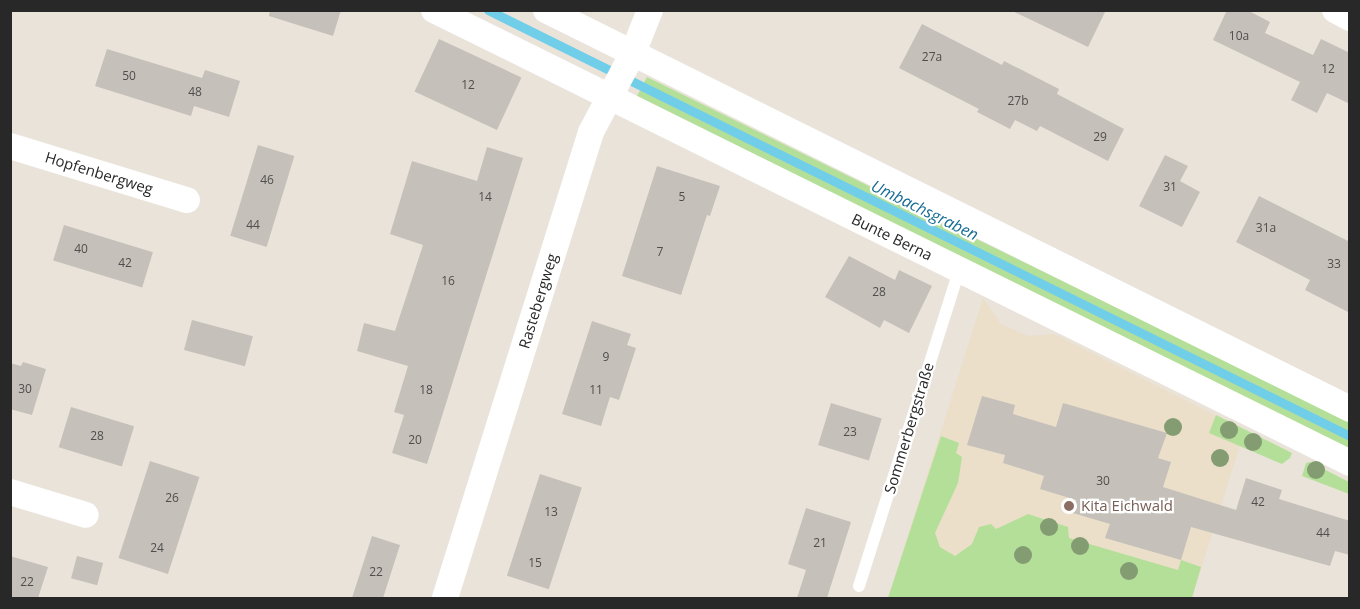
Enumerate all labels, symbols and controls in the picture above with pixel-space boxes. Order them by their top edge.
house number: 10a [1229,29,1249,43]
house number: 27a [922,50,942,64]
house number: 12 [1321,62,1335,76]
house number: 50 [122,69,136,83]
house number: 12 [461,78,475,92]
house number: 48 [188,85,202,99]
house number: 27b [1007,94,1029,108]
house number: 29 [1093,130,1107,144]
street label: Hopfenbergweg [43,148,155,198]
house number: 46 [260,173,274,187]
water label: Umbachsgraben [868,176,982,244]
house number: 31 [1163,180,1177,194]
house number: 14 [478,190,492,204]
house number: 5 [679,190,685,204]
street label: Bunte Berna [849,210,935,264]
house number: 44 [246,218,260,232]
house number: 31a [1256,221,1276,235]
house number: 40 [74,242,88,256]
house number: 7 [657,245,663,259]
street label: Rastebergweg [515,251,561,351]
house number: 42 [118,256,132,270]
house number: 33 [1327,257,1341,271]
house number: 16 [441,274,455,288]
house number: 28 [872,285,886,299]
house number: 9 [603,350,609,364]
street label: Sommerbergstraße [880,360,938,496]
house number: 30 [18,382,32,396]
house number: 18 [419,383,433,397]
house number: 11 [589,383,603,397]
house number: 23 [843,425,857,439]
house number: 28 [90,429,104,443]
house number: 20 [408,433,422,447]
house number: 30 [1096,474,1110,488]
house number: 26 [165,491,179,505]
house number: 42 [1251,495,1265,509]
place label: Kita Eichwald [1081,497,1173,515]
marker: Kita Eichwald [1062,499,1076,513]
house number: 13 [544,505,558,519]
house number: 44 [1316,526,1330,540]
house number: 21 [813,536,827,550]
house number: 24 [150,541,164,555]
house number: 15 [528,556,542,570]
house number: 22 [369,565,383,579]
house number: 22 [20,575,34,589]

